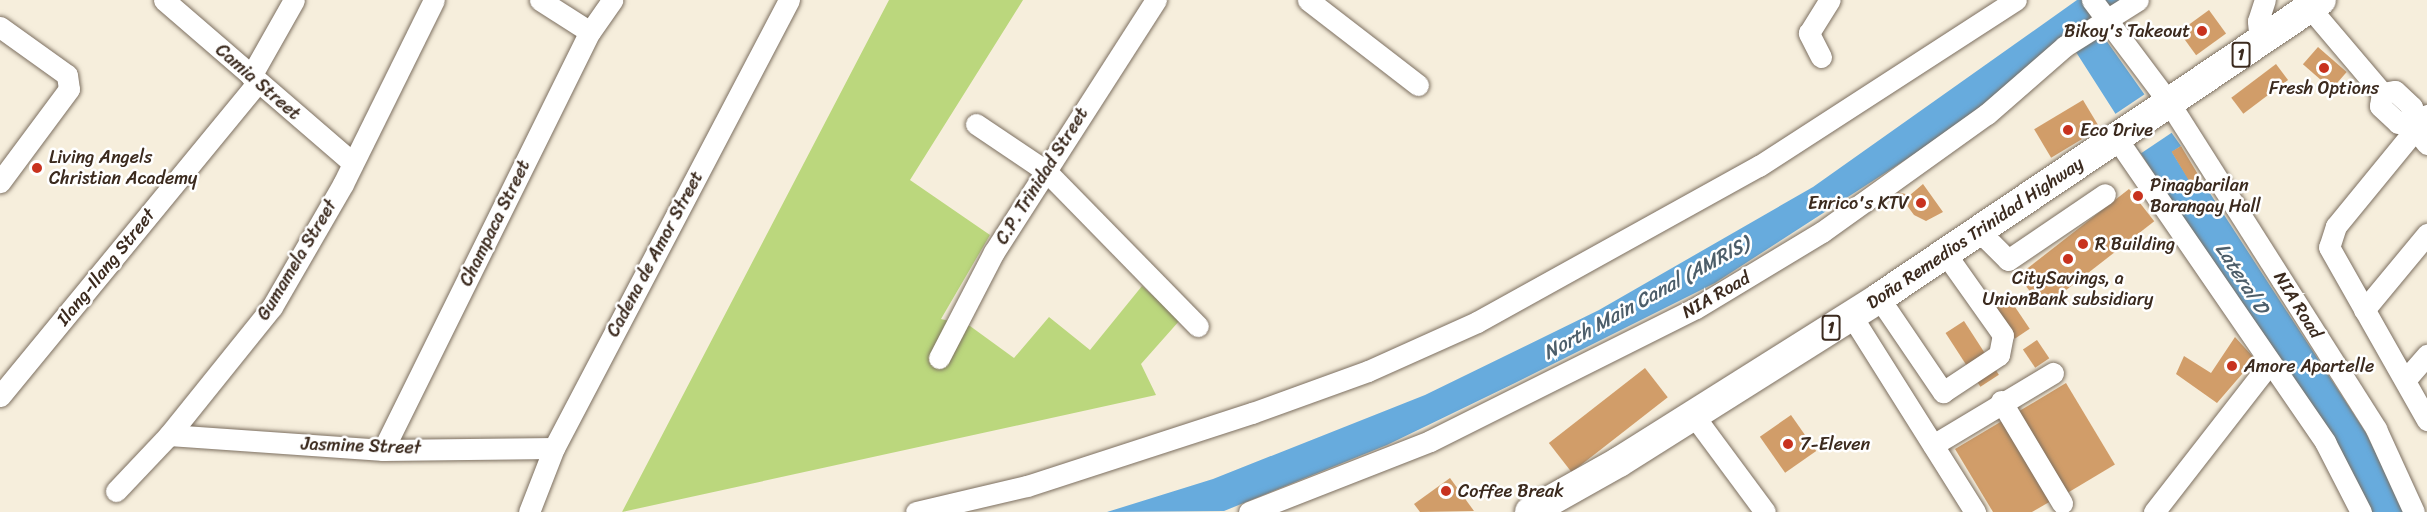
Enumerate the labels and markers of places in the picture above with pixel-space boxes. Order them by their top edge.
place label: Bikoy's Takeout [2064,20,2190,42]
marker: Bikoy's Takeout [2195,24,2209,38]
marker: Fresh Options [2317,61,2331,75]
place label: Fresh Options [2269,77,2379,99]
place label: Eco Drive [2080,119,2154,141]
marker: Eco Drive [2061,123,2075,137]
place label: Living Angels Christian Academy [49,147,197,190]
marker: Living Angels Christian Academy [30,161,44,175]
place label: Pinagbarilan Barangay Hall [2150,175,2261,218]
marker: Pinagbarilan Barangay Hall [2131,189,2145,203]
place label: Enrico's KTV [1808,192,1909,214]
marker: Enrico's KTV [1914,196,1928,210]
place label: R Building [2095,233,2175,255]
marker: R Building [2076,237,2090,251]
marker: CitySavings, a UnionBank subsidiary [2061,252,2075,266]
place label: CitySavings, a UnionBank subsidiary [1983,268,2153,310]
place label: Amore Apartelle [2244,355,2373,377]
marker: Amore Apartelle [2225,359,2239,373]
place label: 7-Eleven [1800,433,1870,455]
marker: 7-Eleven [1781,437,1795,451]
place label: Coffee Break [1458,480,1564,502]
marker: Coffee Break [1439,484,1453,498]

